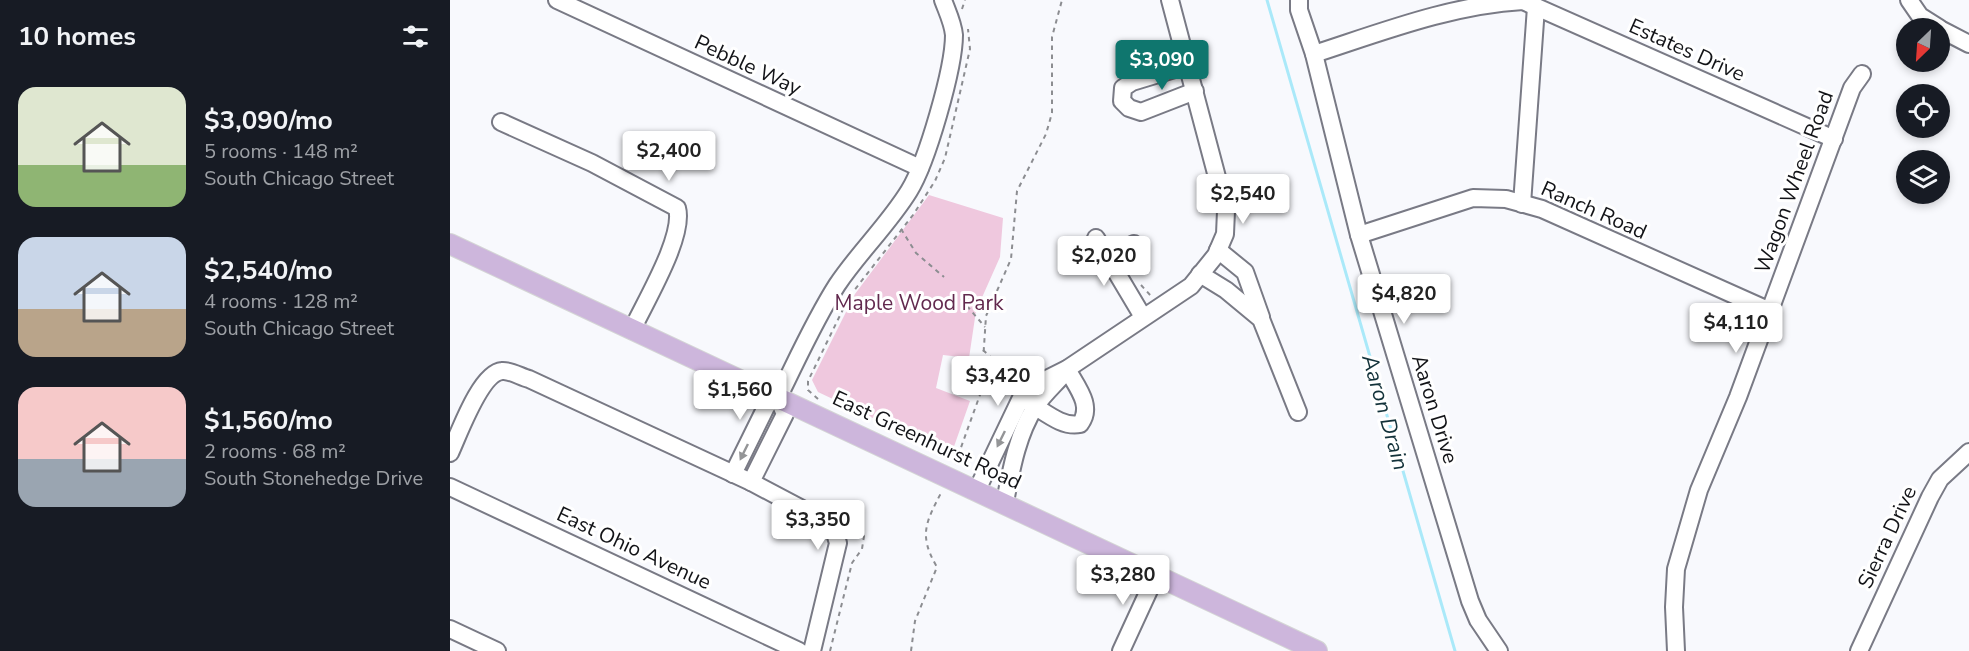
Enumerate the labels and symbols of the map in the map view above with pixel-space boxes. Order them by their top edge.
street label: Estates Drive [1625,12,1749,88]
north arrow [1896,18,1950,72]
street label: Pebble Way [690,28,806,102]
pin: $3,090 [1113,40,1211,91]
street label: Wagon Wheel Road [1748,87,1840,277]
pin: $2,400 [620,131,718,182]
pin: $2,540 [1194,174,1292,225]
street label: Ranch Road [1537,174,1651,246]
pin: $2,020 [1055,236,1153,287]
pin: $4,820 [1355,274,1453,325]
park label: Maple Wood Park [835,289,1004,317]
pin: $4,110 [1687,303,1785,354]
water label: Aaron Drain [1354,350,1416,474]
street label: Aaron Drive [1405,351,1465,467]
pin: $3,420 [949,356,1047,407]
pin: $1,560 [691,370,789,421]
street label: East Greenhurst Road [828,384,1026,496]
one-way arrow [997,431,1006,448]
one-way arrow [739,444,748,461]
street label: Sierra Drive [1851,481,1923,593]
street label: East Ohio Avenue [552,500,716,596]
pin: $3,350 [769,500,867,551]
pin: $3,280 [1074,555,1172,606]

